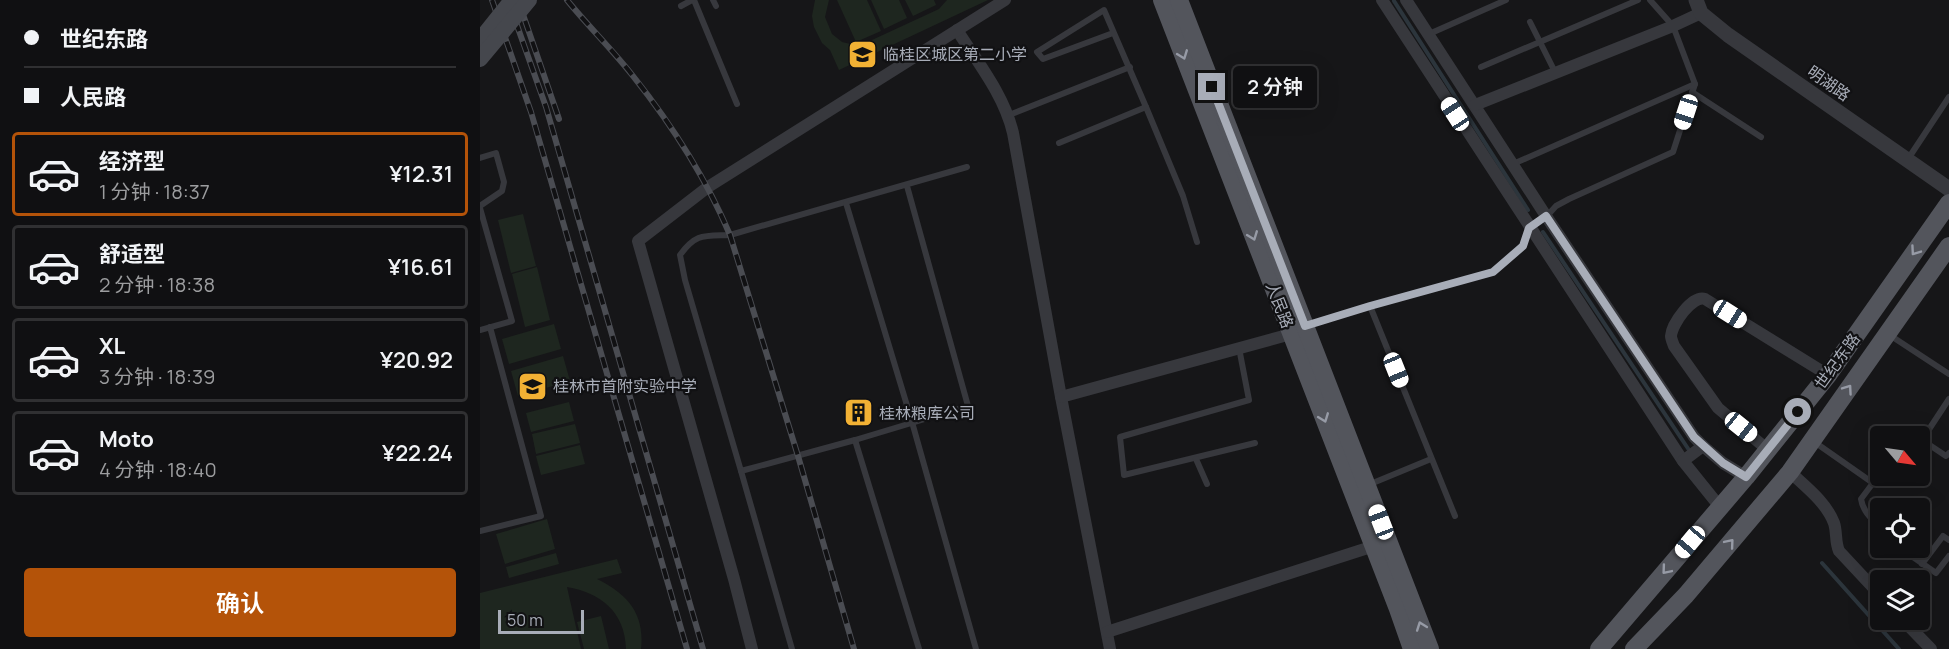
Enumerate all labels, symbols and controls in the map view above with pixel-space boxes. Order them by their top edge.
text: 世纪东路 [60,24,148,54]
school or university icon: 临桂区城区第二小学 [846,38,878,70]
place label: 临桂区城区第二小学 [883,43,1027,65]
one-way arrow [1176,48,1188,59]
street label: 明湖路 [1803,60,1855,106]
callout: 2 分钟 [1233,66,1317,108]
route end [1198,73,1225,100]
text: 2 分钟 [1247,73,1303,100]
text: 人民路 [60,82,126,112]
car [1672,92,1700,132]
car [1438,94,1472,134]
text: 经济型 [99,146,165,176]
icon: car [27,147,81,201]
text: ¥12.31 [390,159,453,189]
text: 1 分钟 · 18:37 [99,178,210,205]
one-way arrow [1246,230,1258,241]
text: 舒适型 [99,239,165,269]
icon: car [27,240,81,294]
one-way arrow [1911,244,1922,255]
text: ¥16.61 [388,252,453,282]
text: 2 分钟 · 18:38 [99,271,215,298]
street label: 人民路 [1261,279,1299,331]
car [1710,297,1750,331]
street label: 世纪东路 [1809,329,1865,393]
text: XL [99,331,125,361]
icon: car [27,333,81,387]
text: ¥20.92 [380,345,453,375]
car [1381,350,1411,390]
text: 3 分钟 · 18:39 [99,363,215,390]
school or university icon: 桂林市首附实验中学 [516,370,548,402]
place label: 桂林市首附实验中学 [553,375,697,397]
one-way arrow [1841,385,1852,396]
building icon: 桂林粮库公司 [842,397,874,429]
route start [1784,398,1811,425]
place label: 桂林粮库公司 [879,402,975,424]
car [1721,409,1761,445]
one-way arrow [1316,412,1329,423]
text: Moto [99,424,154,454]
icon: car [27,426,81,480]
north arrow [1870,426,1930,486]
map controls [1870,426,1930,630]
text: ¥22.24 [382,438,453,468]
text: 4 分钟 · 18:40 [99,456,217,483]
button: locate [1870,498,1930,558]
car [1366,502,1396,542]
car [1672,522,1708,562]
one-way arrow [1722,539,1733,550]
one-way arrow [1663,563,1674,574]
button: 确认 [24,568,456,637]
button: layers [1870,570,1930,630]
scale bar [498,607,584,634]
text: 50 m [507,609,543,631]
one-way arrow [1416,621,1429,632]

